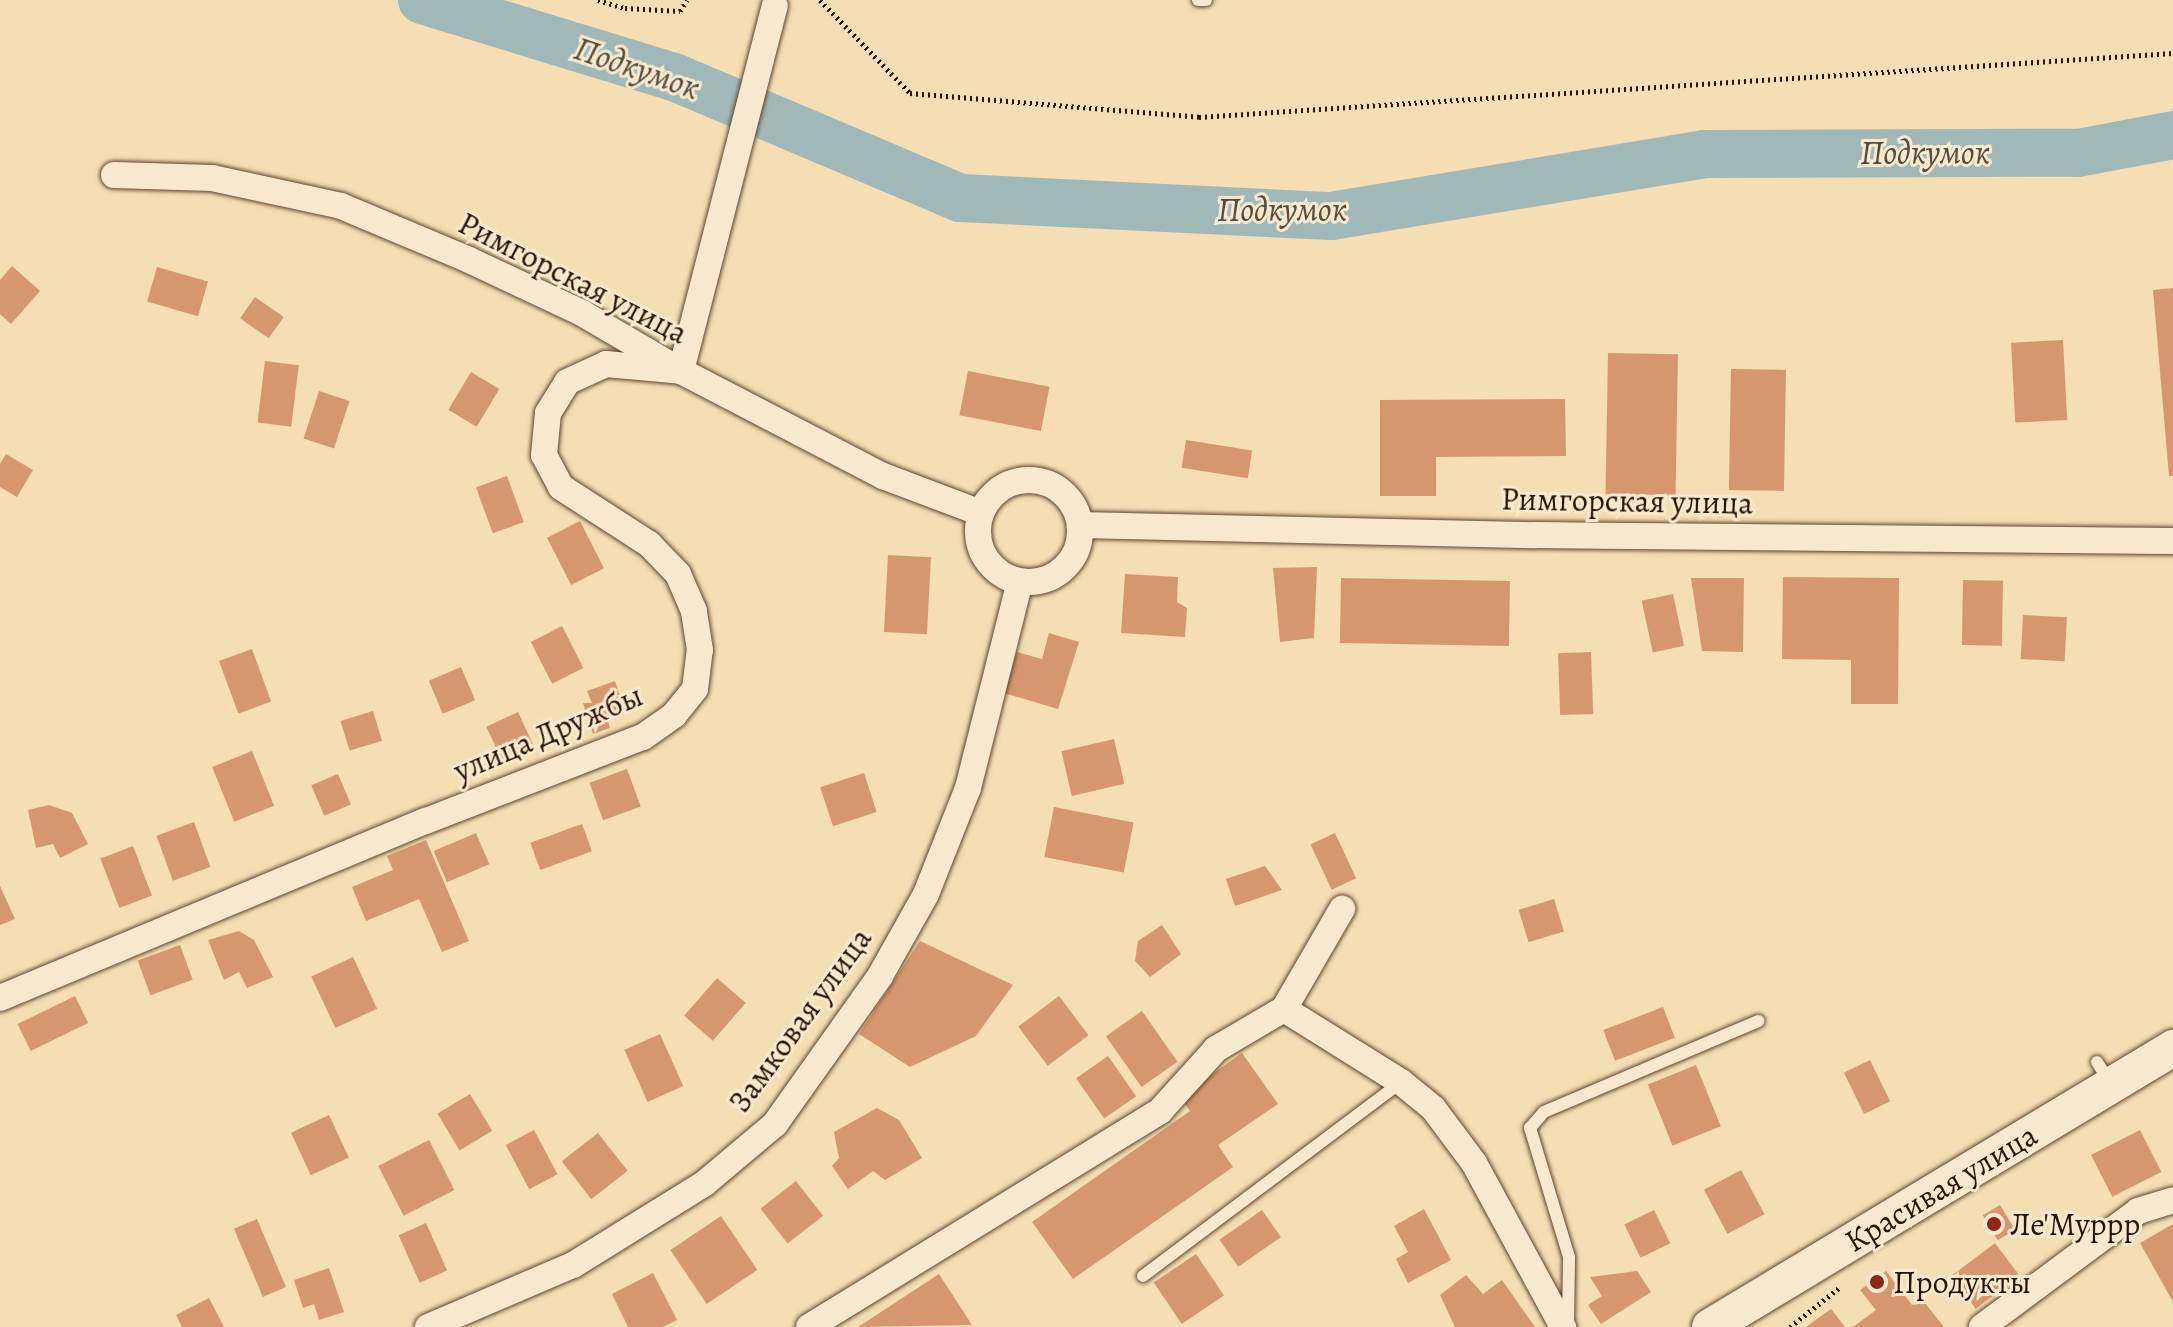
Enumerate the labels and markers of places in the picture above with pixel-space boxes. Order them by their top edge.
place label: Ле'Муррр [2010,1205,2140,1243]
marker: Ле'Муррр [1985,1215,2003,1233]
place label: Продукты [1893,1263,2031,1301]
marker: Продукты [1868,1273,1886,1291]

